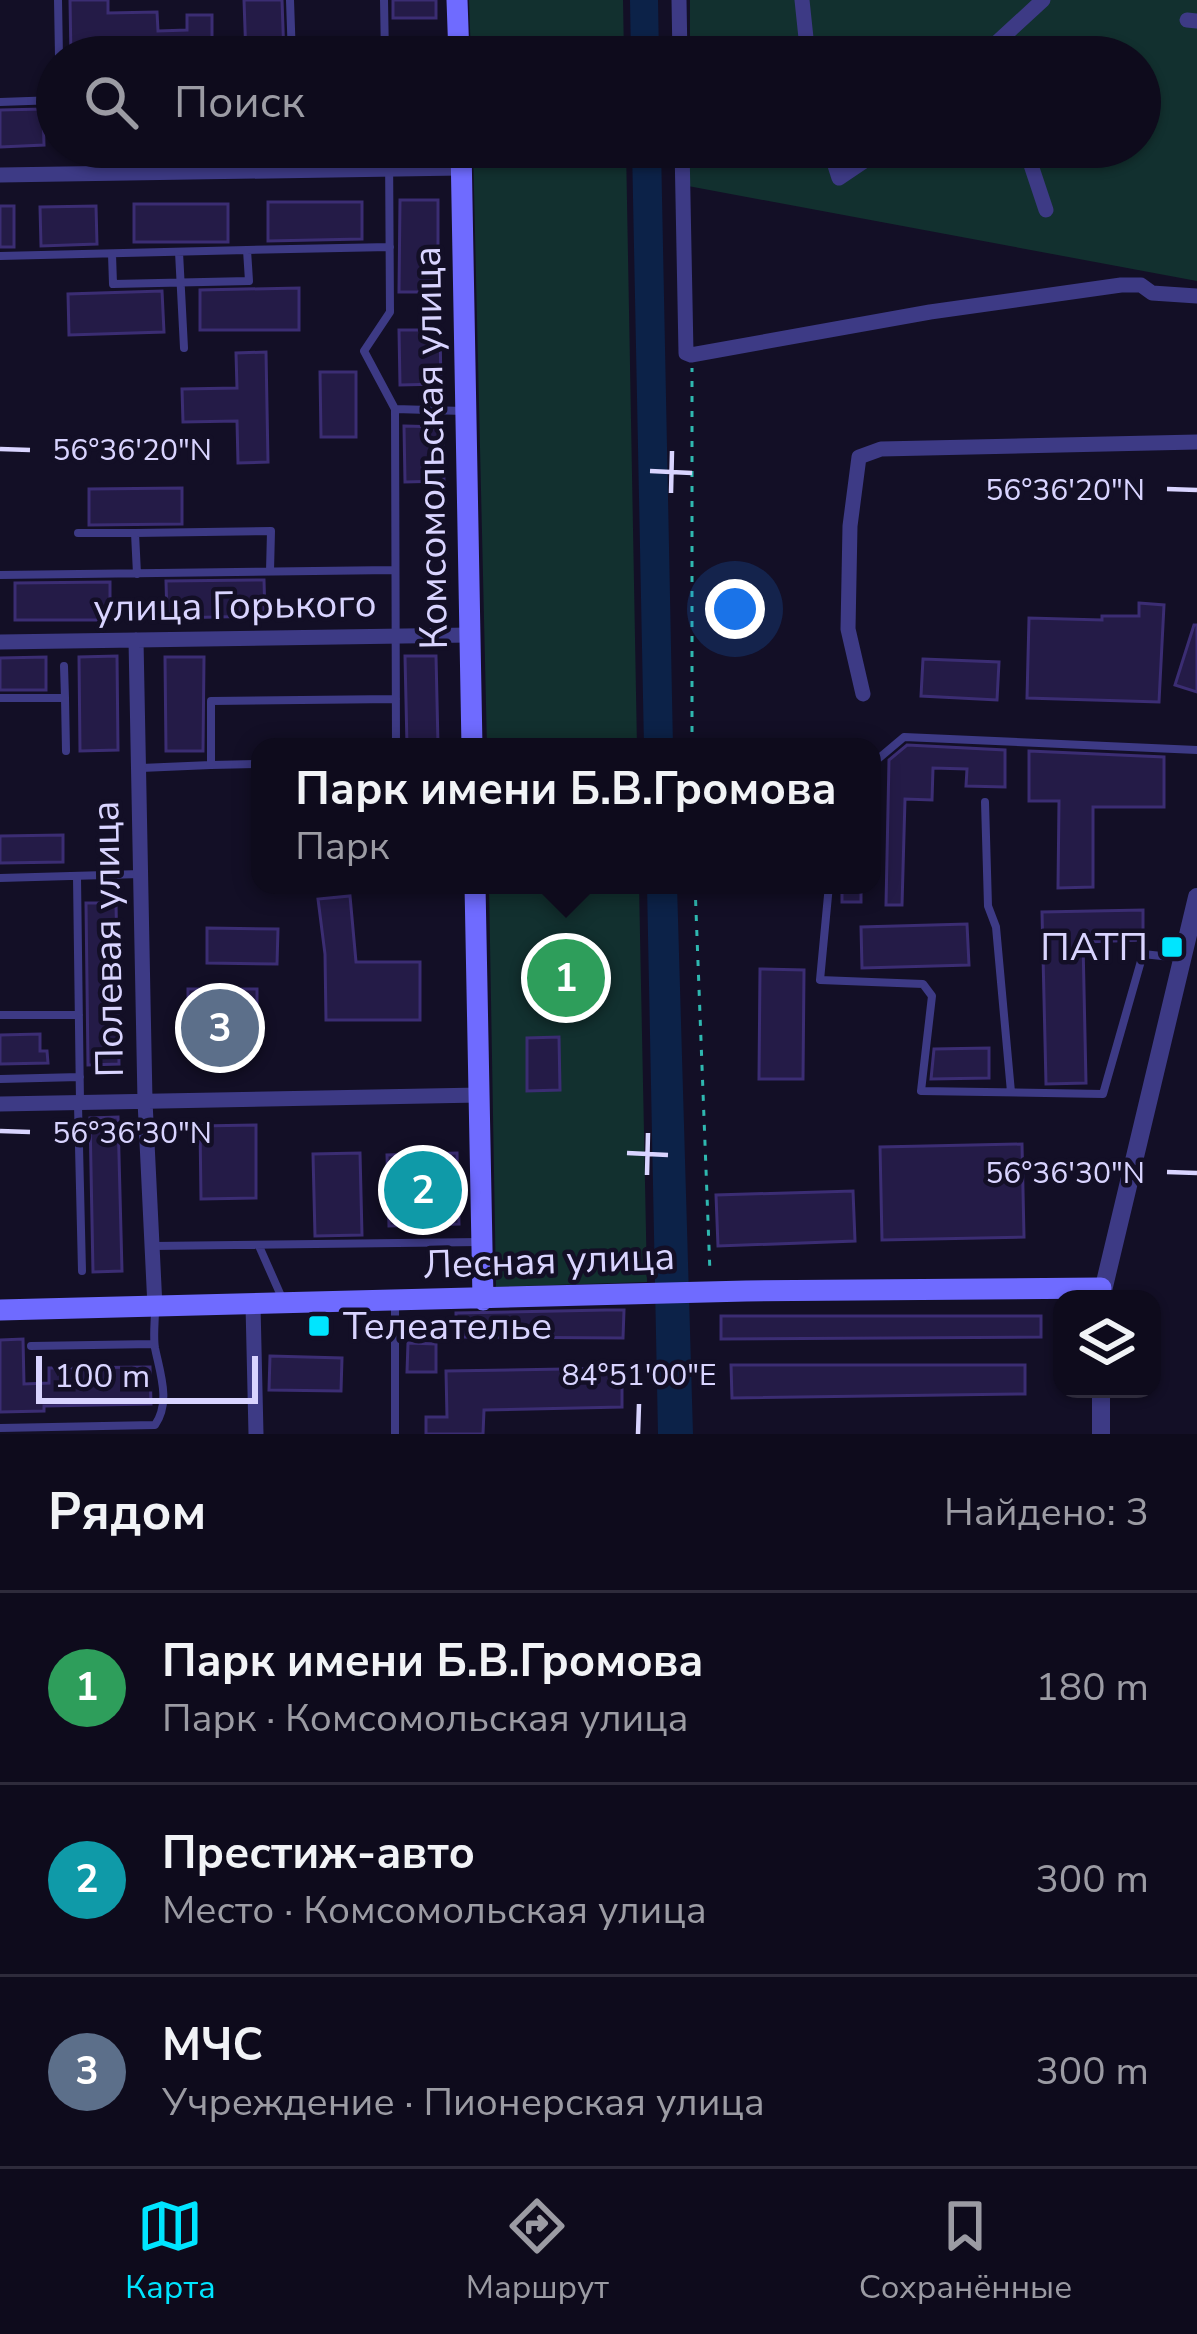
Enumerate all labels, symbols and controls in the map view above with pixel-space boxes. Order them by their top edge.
search box [36,36,1161,168]
icon: search [78,69,144,135]
text: Поиск [174,72,305,133]
street label: Комсомольская улица [401,246,461,650]
text: 56°36'20"N [52,430,212,471]
text: 56°36'20"N [985,470,1145,511]
street label: улица Горького [93,577,377,635]
your location [705,579,765,639]
popup [251,738,881,894]
text: Парк имени Б.В.Громова [295,759,837,820]
street label: Полевая улица [79,800,137,1078]
text: Парк [295,820,389,873]
place label: ПАТП [1040,921,1148,974]
pin: 1 [527,933,605,1023]
marker: ПАТП [1159,934,1185,960]
pin: 3 [181,983,259,1073]
text: 56°36'30"N [52,1113,212,1154]
pin: 2 [384,1145,462,1235]
text: 56°36'30"N [985,1153,1145,1194]
street label: Лесная улица [422,1230,676,1292]
map controls [1053,1290,1161,1398]
button: layers [1053,1290,1161,1398]
place label: Телеателье [343,1300,552,1353]
marker: Телеателье [306,1313,332,1339]
scale bar [36,1350,258,1403]
text: 100 m [54,1354,150,1399]
text: 84°51'00"E [562,1355,716,1396]
text: Рядом [48,1477,206,1547]
text: Найдено: 3 [944,1486,1149,1539]
text: Парк имени Б.В.Громова [162,1631,704,1692]
text: 1 [75,1661,99,1714]
text: 180 m [1035,1661,1149,1714]
text: Парк · Комсомольская улица [162,1692,689,1745]
text: Престиж-авто [162,1823,475,1884]
text: 2 [75,1853,99,1906]
text: 300 m [1035,1853,1149,1906]
text: Место · Комсомольская улица [162,1884,707,1937]
text: МЧС [162,2015,263,2076]
text: 3 [75,2045,99,2098]
text: 300 m [1035,2045,1149,2098]
text: Учреждение · Пионерская улица [162,2076,765,2129]
tab: Карта [125,2193,216,2310]
tab: Маршрут [466,2193,609,2310]
tab: Сохранённые [859,2193,1072,2310]

